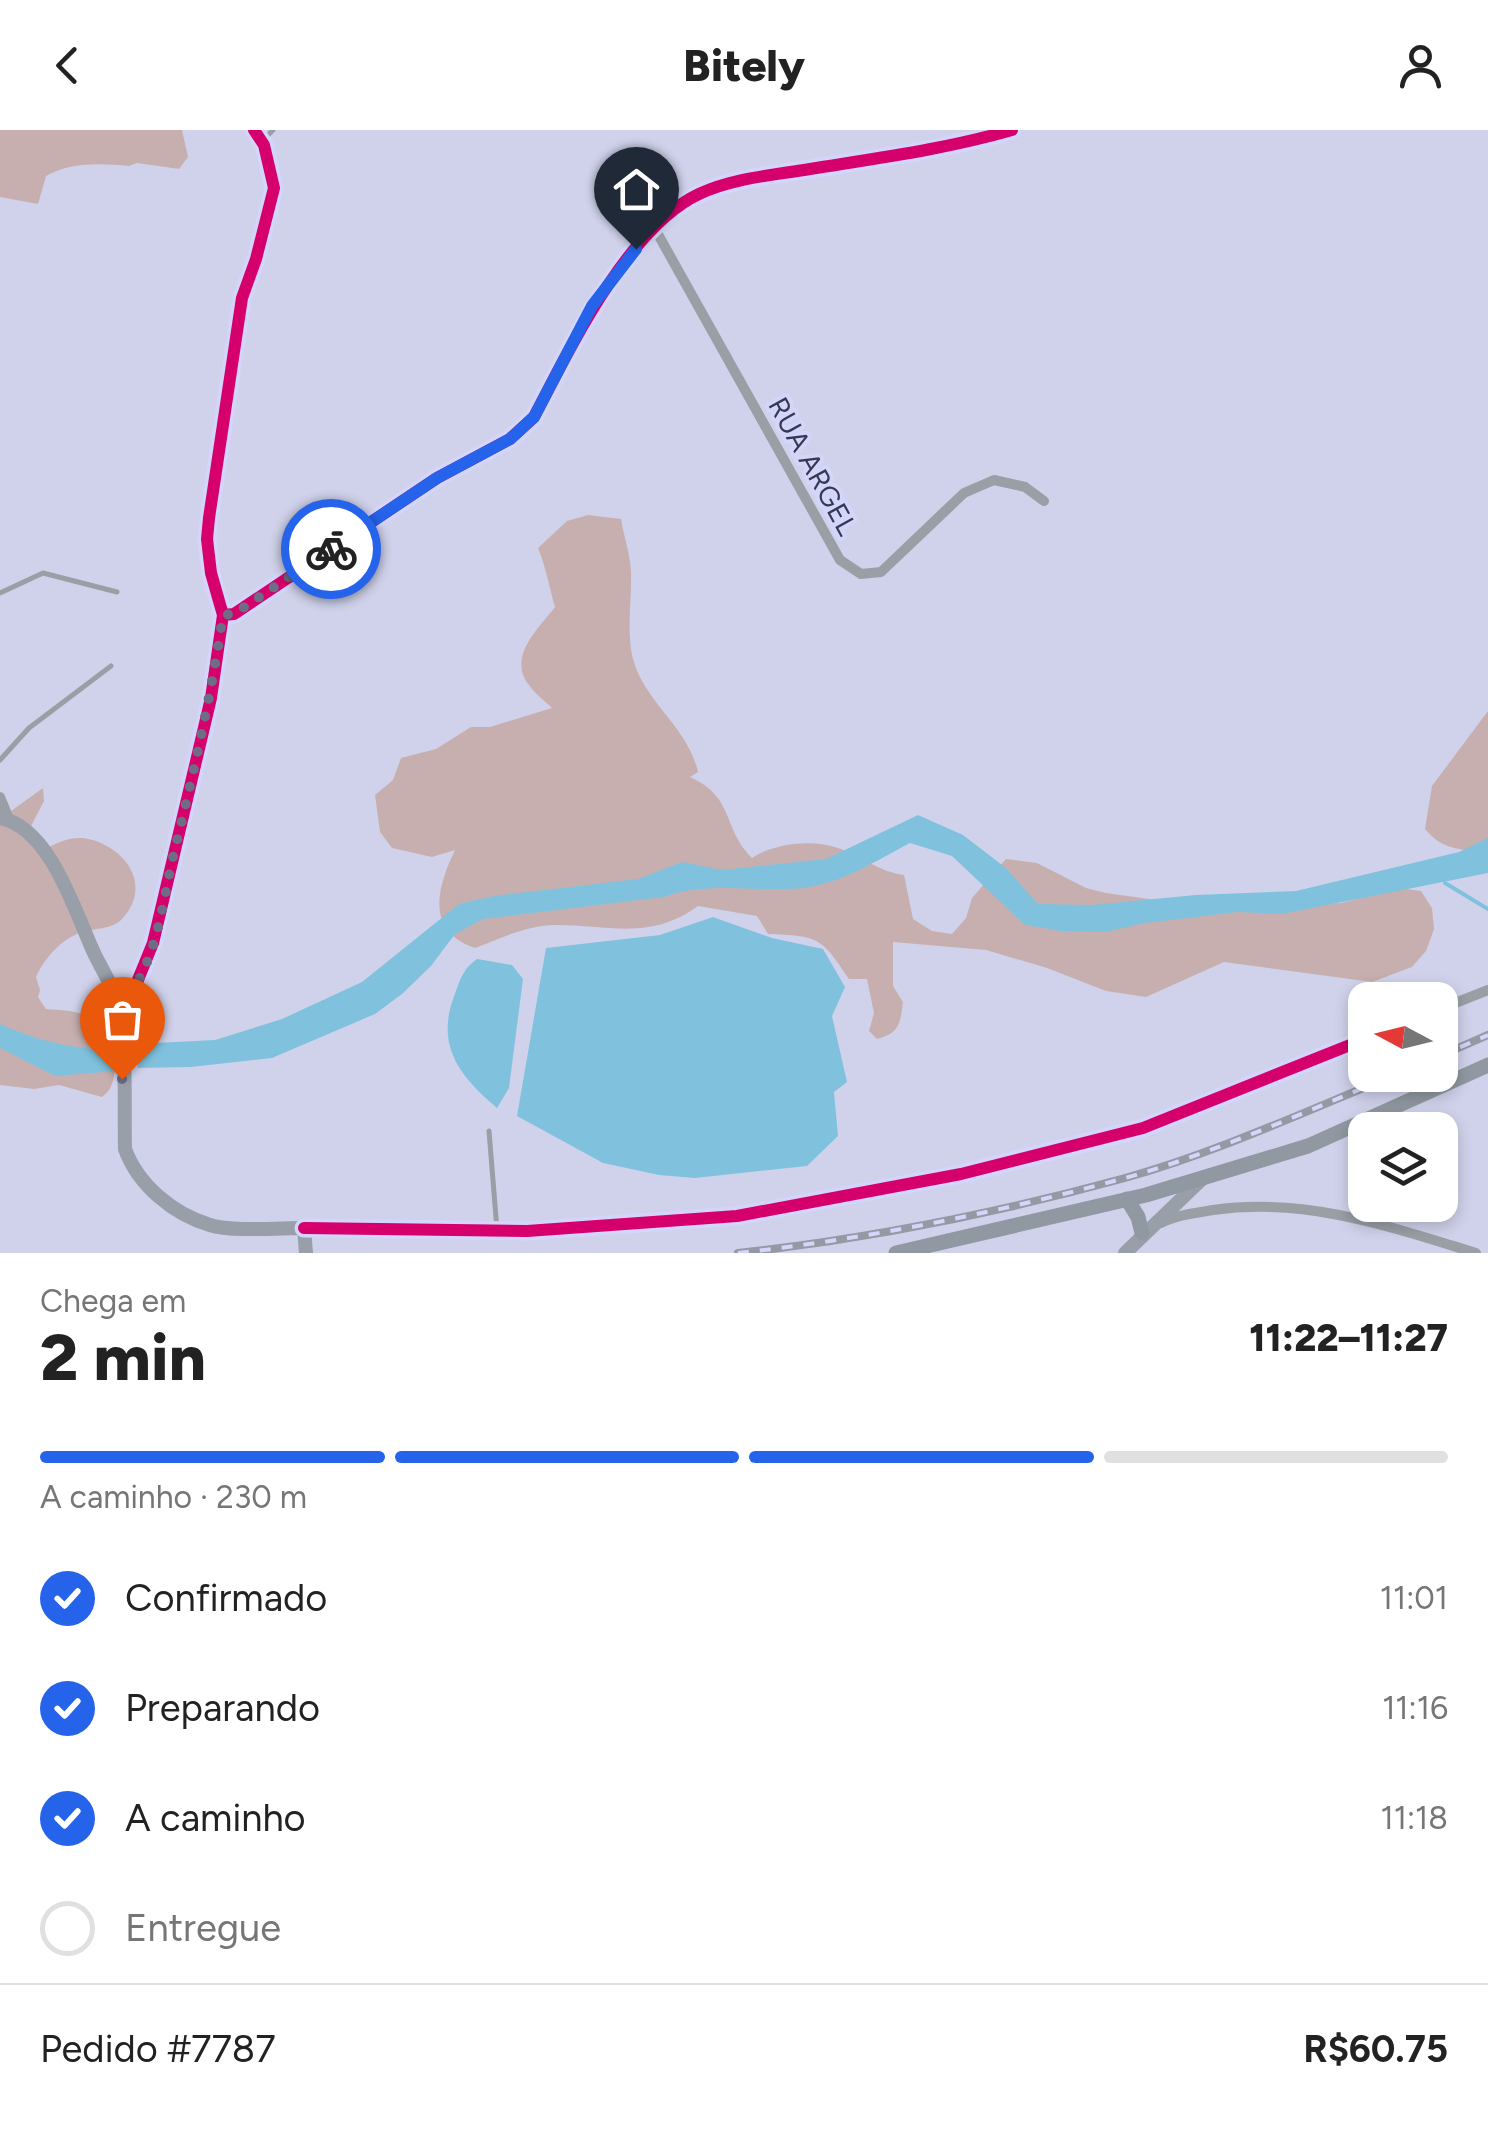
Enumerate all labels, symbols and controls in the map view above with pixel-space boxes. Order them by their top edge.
icon: back [40,38,95,93]
text: Bitely [683,38,805,92]
icon: person [1393,38,1448,93]
pin [594,147,679,250]
icon: home [609,162,664,217]
street label: RUA ARGEL [761,391,865,541]
courier [281,499,381,599]
icon: bike [304,522,359,577]
pin [80,977,165,1080]
north arrow [1348,982,1458,1092]
map controls [1348,982,1458,1222]
icon: bag [95,992,150,1047]
button: layers [1348,1112,1458,1222]
text: Chega em [40,1282,186,1320]
text: 11:22–11:27 [1249,1315,1448,1361]
text: 2 min [40,1318,206,1396]
text: A caminho · 230 m [40,1478,307,1516]
icon: check [40,1571,95,1626]
text: Confirmado [125,1575,327,1621]
text: 11:01 [1380,1579,1448,1617]
icon: check [40,1681,95,1736]
text: Preparando [125,1685,320,1731]
text: 11:16 [1382,1689,1448,1727]
icon: check [40,1791,95,1846]
text: A caminho [125,1795,306,1841]
text: 11:18 [1381,1799,1448,1837]
text: Entregue [125,1905,281,1951]
text: Pedido #7787 [40,2026,276,2072]
text: R$60.75 [1303,2026,1448,2072]

